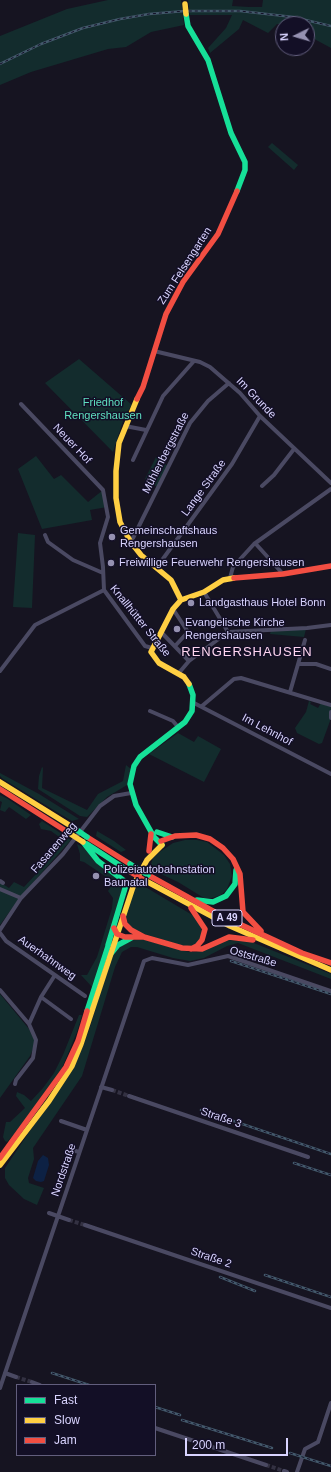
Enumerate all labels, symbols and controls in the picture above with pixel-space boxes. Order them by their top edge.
north arrow [275,16,315,56]
text: N [278,32,290,41]
street label: Zum Felsengarten [155,225,215,307]
street label: Im Grunde [233,375,279,421]
park label: Friedhof Rengershausen [64,396,142,422]
street label: Mühlenbergstraße [140,410,192,496]
street label: Neuer Hof [50,421,94,467]
street label: Lange Straße [179,457,229,519]
place label: Gemeinschaftshaus Rengershausen [120,524,217,550]
marker: Gemeinschaftshaus Rengershausen [107,532,117,542]
place label: Freiwillige Feuerwehr Rengershausen [119,556,304,570]
marker: Freiwillige Feuerwehr Rengershausen [106,558,116,568]
street label: Knallhütter Straße [107,582,173,660]
place label: Landgasthaus Hotel Bonn [199,596,326,610]
marker: Landgasthaus Hotel Bonn [186,598,196,608]
place label: Evangelische Kirche Rengershausen [185,616,285,642]
marker: Evangelische Kirche Rengershausen [172,624,182,634]
district label: RENGERSHAUSEN [181,644,313,660]
street label: Im Lehnhof [240,711,294,749]
street label: Fasanenweg [28,820,80,876]
place label: Polizeiautobahnstation Baunatal [104,863,215,889]
marker: Polizeiautobahnstation Baunatal [91,871,101,881]
road number: A 49 [212,910,242,926]
street label: Auerhahnweg [15,933,79,983]
street label: Oststraße [228,944,278,970]
street label: Straße 3 [199,1105,243,1131]
street label: Nordstraße [49,1142,79,1198]
street label: Straße 2 [189,1245,233,1271]
legend [16,1384,156,1456]
text: Fast [54,1393,77,1407]
text: Slow [54,1413,80,1427]
scale bar [187,1430,290,1456]
text: Jam [54,1433,77,1447]
text: 200 m [192,1438,225,1452]

